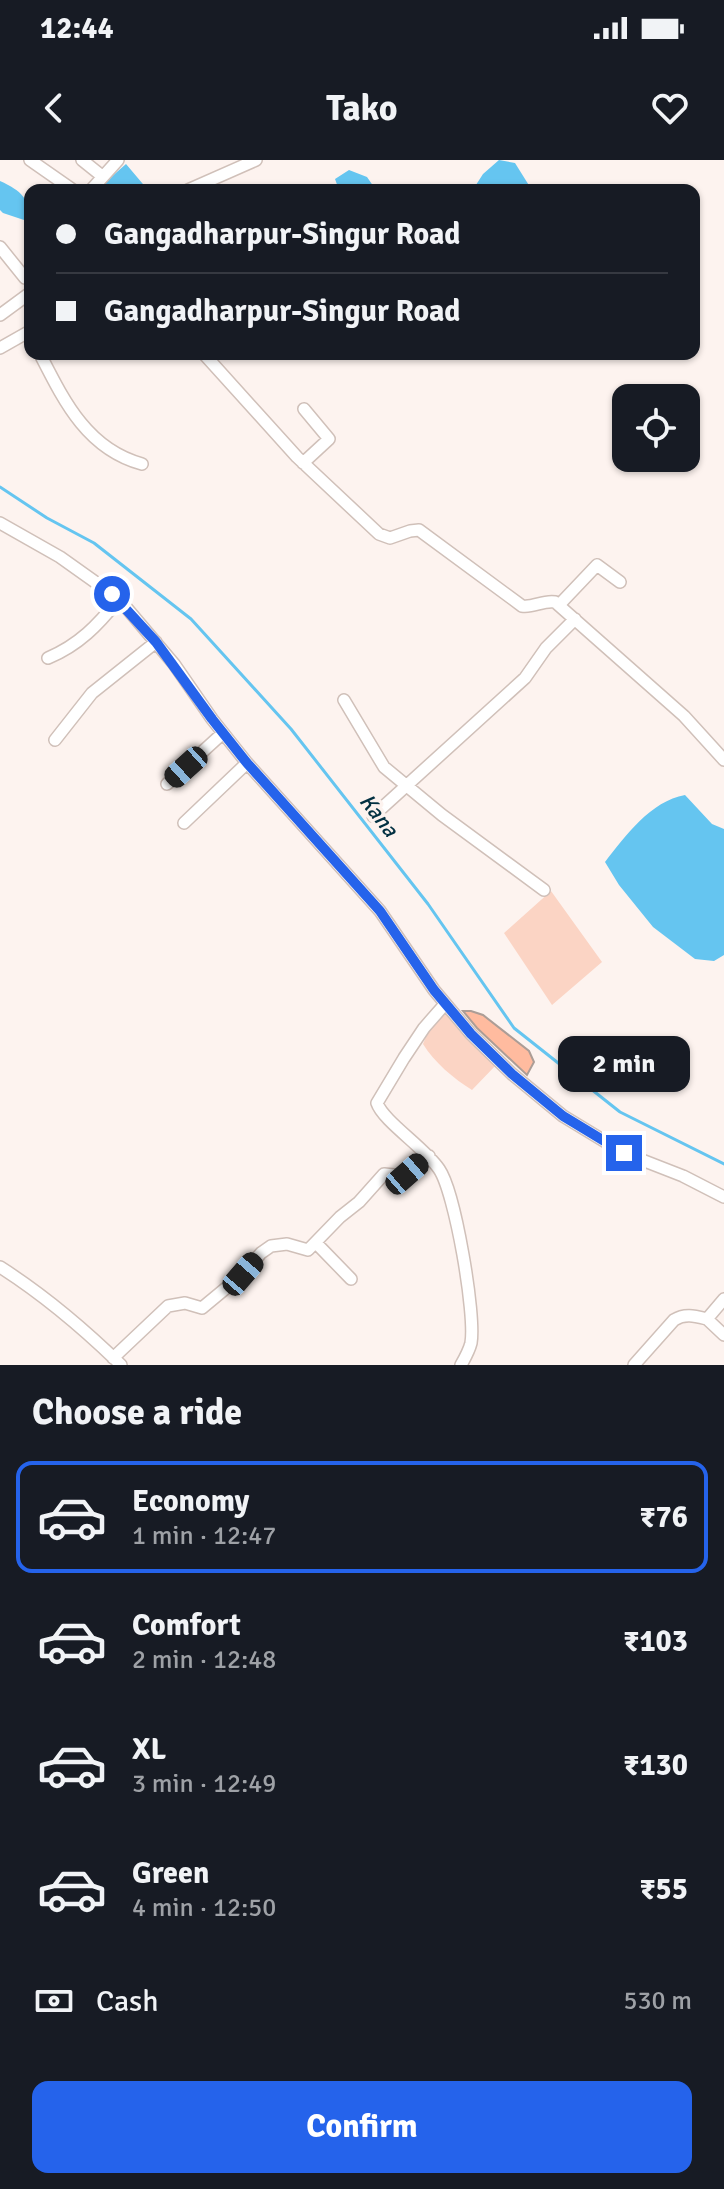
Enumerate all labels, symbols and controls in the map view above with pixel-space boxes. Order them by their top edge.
text: 12:44 [40,10,114,47]
icon: back [32,86,76,130]
text: Tako [326,86,398,131]
icon: heart [648,86,692,130]
text: Gangadharpur-Singur Road [104,216,461,253]
text: Gangadharpur-Singur Road [104,293,461,330]
map controls [612,384,700,472]
button: locate [612,384,700,472]
route start [94,576,130,612]
car [160,742,212,792]
water label: Kana [354,788,405,843]
callout: 2 min [558,1037,690,1093]
text: 2 min [593,1048,655,1080]
route end [606,1135,642,1171]
car [381,1149,433,1199]
car [218,1248,268,1300]
text: Choose a ride [32,1390,242,1435]
icon: car [36,1481,108,1553]
text: Economy [132,1483,249,1520]
text: ₹76 [639,1499,688,1536]
text: 1 min · 12:47 [132,1520,276,1552]
icon: car [36,1605,108,1677]
text: Comfort [132,1607,241,1644]
text: ₹103 [623,1623,688,1660]
text: 2 min · 12:48 [132,1644,276,1676]
icon: car [36,1729,108,1801]
text: XL [132,1731,166,1768]
text: ₹130 [623,1747,688,1784]
text: 3 min · 12:49 [132,1768,276,1800]
icon: car [36,1853,108,1925]
text: Green [132,1855,209,1892]
text: ₹55 [639,1871,688,1908]
text: 4 min · 12:50 [132,1892,276,1924]
icon: cash [32,1979,76,2023]
text: Cash [96,1983,159,2020]
text: 530 m [623,1985,692,2017]
button: Confirm [32,2081,692,2173]

